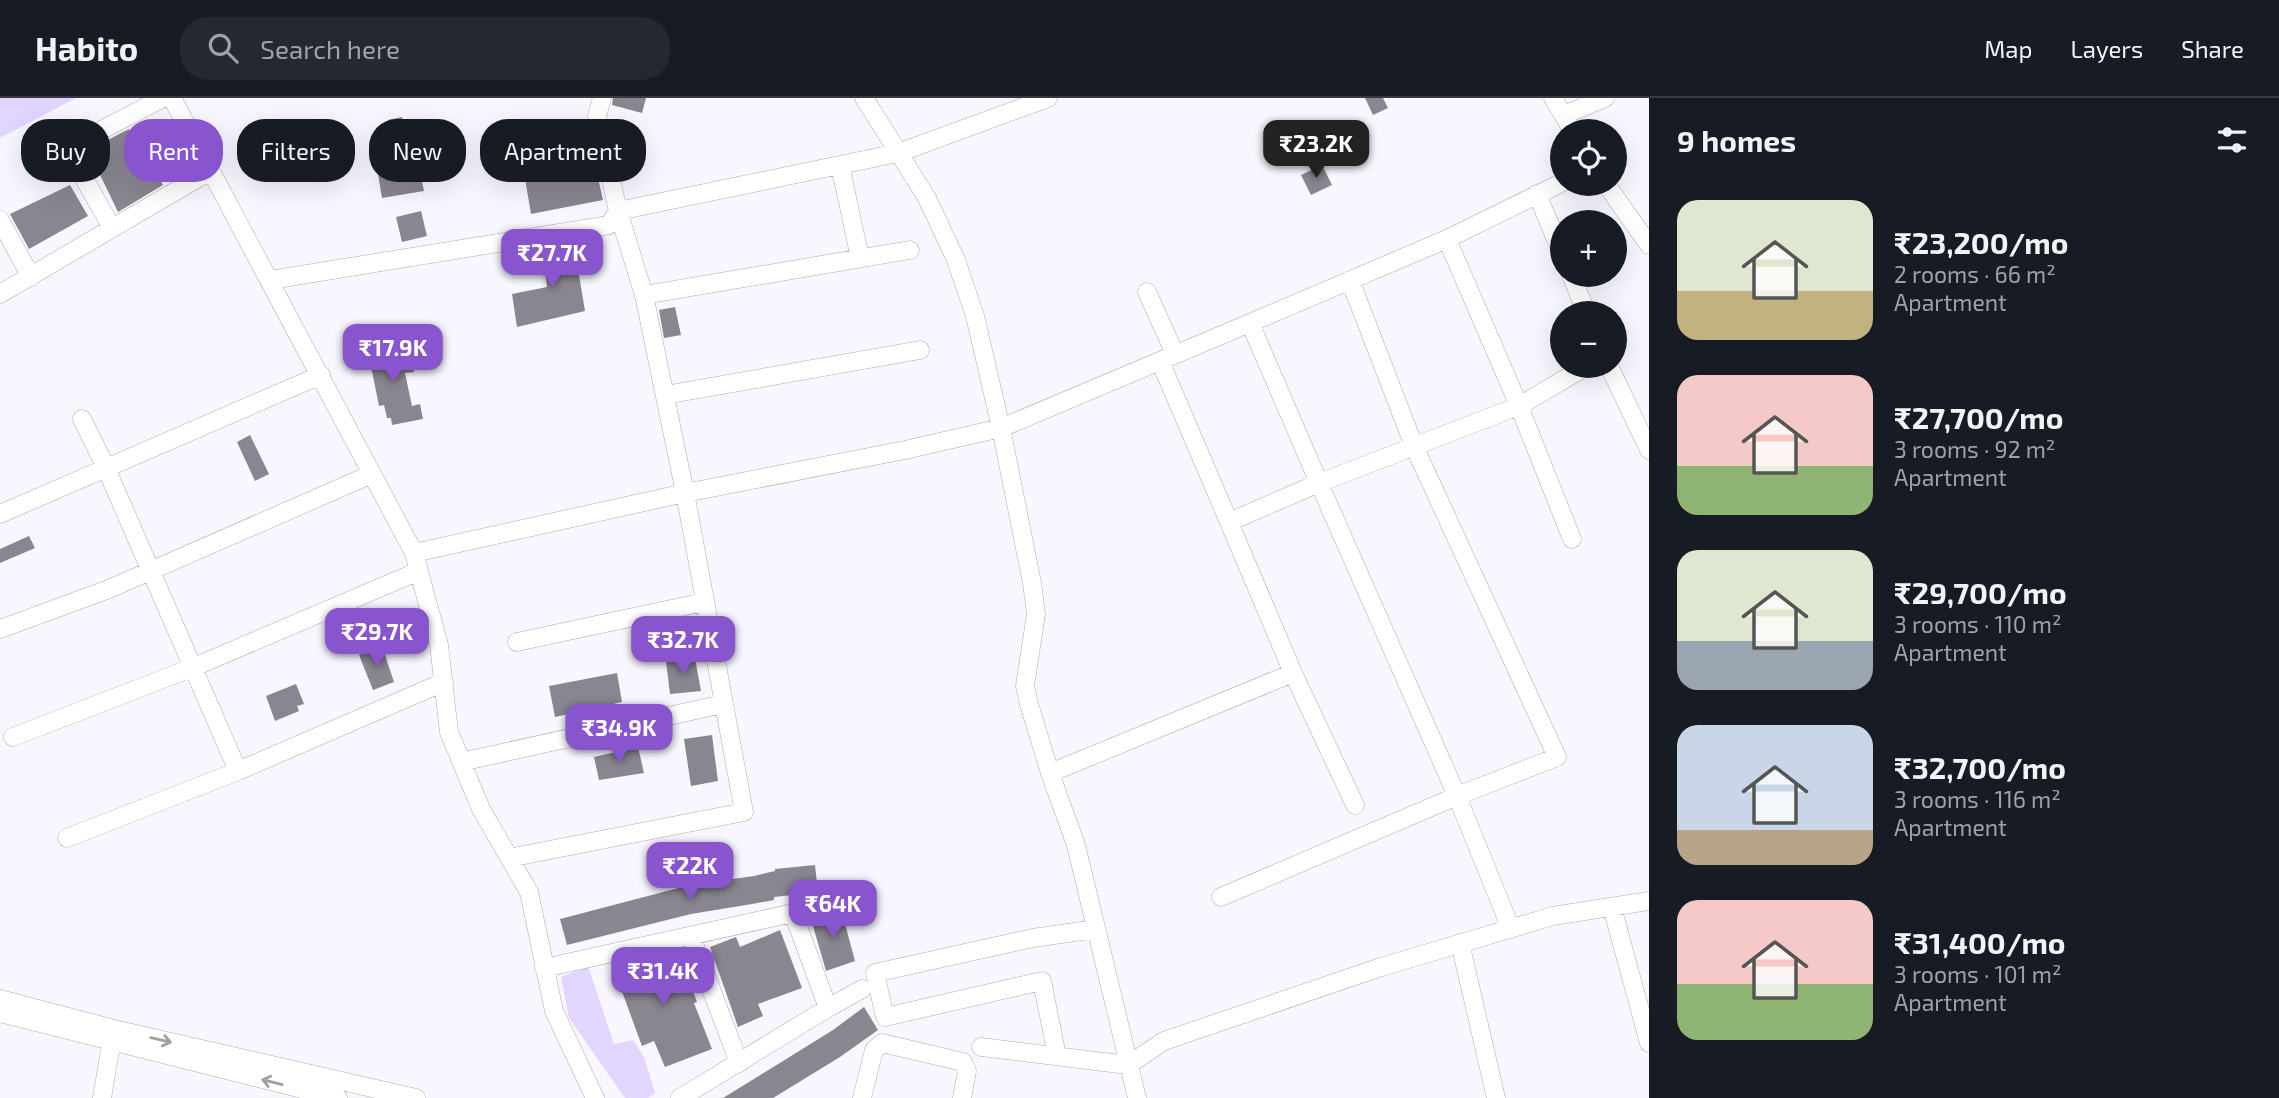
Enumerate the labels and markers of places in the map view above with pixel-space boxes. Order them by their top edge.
pin: ₹23.2K [1259,120,1373,180]
pin: ₹27.7K [495,230,609,289]
pin: ₹17.9K [336,324,450,384]
pin: ₹29.7K [320,608,434,668]
pin: ₹32.7K [626,616,740,676]
pin: ₹34.9K [562,704,676,764]
pin: ₹22K [649,842,731,902]
pin: ₹64K [792,880,874,940]
pin: ₹31.4K [606,948,720,1007]

